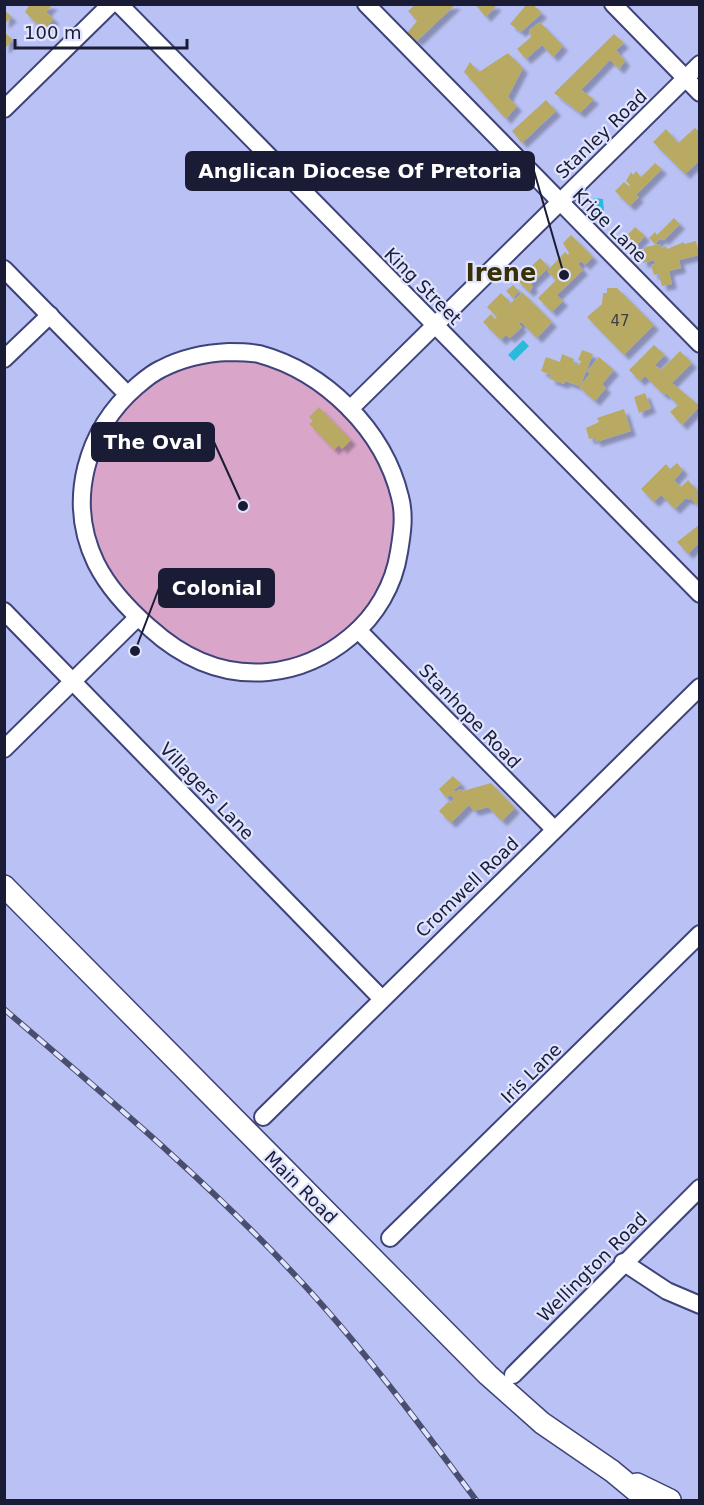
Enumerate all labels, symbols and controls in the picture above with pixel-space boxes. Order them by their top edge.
scale bar [15,12,188,50]
text: 100 m [24,22,82,43]
street label: Stanley Road [551,85,651,183]
callout: Anglican Diocese Of Pretoria [186,152,534,190]
text: Anglican Diocese Of Pretoria [198,159,522,183]
street label: Krige Lane [569,184,651,266]
street label: King Street [380,243,466,329]
district label: Irene [466,259,536,287]
house number: 47 [610,312,630,330]
callout: The Oval [92,423,214,461]
text: The Oval [104,430,202,454]
callout: Colonial [159,569,274,607]
text: Colonial [172,576,262,600]
street label: Stanhope Road [415,660,525,772]
street label: Villagers Lane [156,738,258,844]
street label: Cromwell Road [411,833,523,941]
street label: Iris Lane [497,1039,565,1107]
street label: Main Road [260,1146,342,1228]
street label: Wellington Road [533,1208,651,1326]

